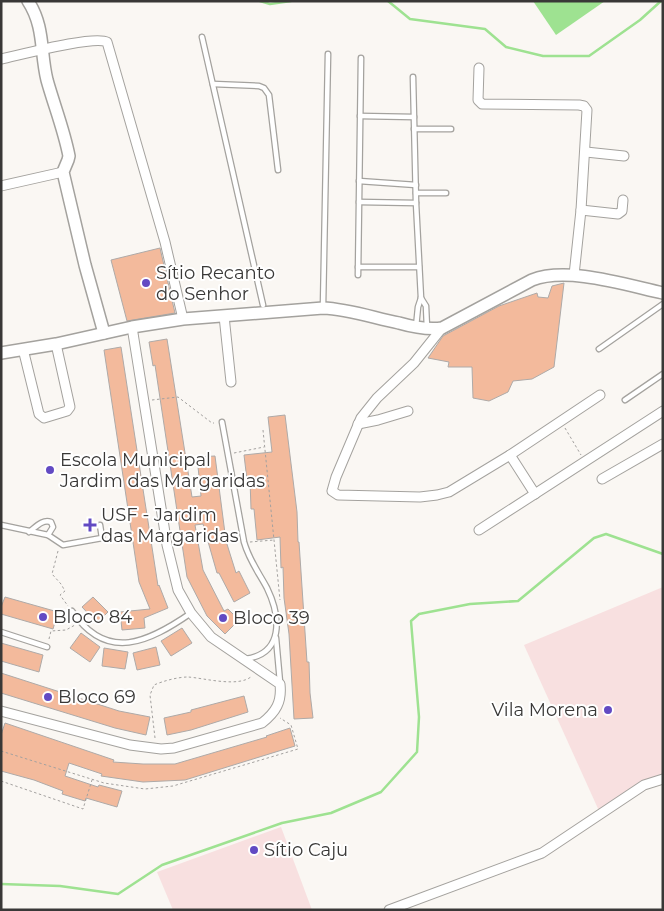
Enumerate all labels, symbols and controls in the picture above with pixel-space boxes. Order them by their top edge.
place label: Sítio Recanto do Senhor [156,262,275,305]
marker: Sítio Recanto do Senhor [140,277,152,289]
place label: Escola Municipal Jardim das Margaridas [59,449,265,492]
marker: Escola Municipal Jardim das Margaridas [44,464,56,476]
place label: USF - Jardim das Margaridas [101,504,239,547]
marker: USF - Jardim das Margaridas [83,518,97,532]
place label: Bloco 84 [53,606,132,628]
place label: Bloco 39 [233,607,310,629]
marker: Bloco 84 [37,611,49,623]
marker: Bloco 39 [217,612,229,624]
place label: Bloco 69 [58,686,136,708]
marker: Bloco 69 [42,691,54,703]
place label: Vila Morena [492,699,598,721]
marker: Vila Morena [602,704,614,716]
place label: Sítio Caju [264,839,348,861]
marker: Sítio Caju [248,844,260,856]

